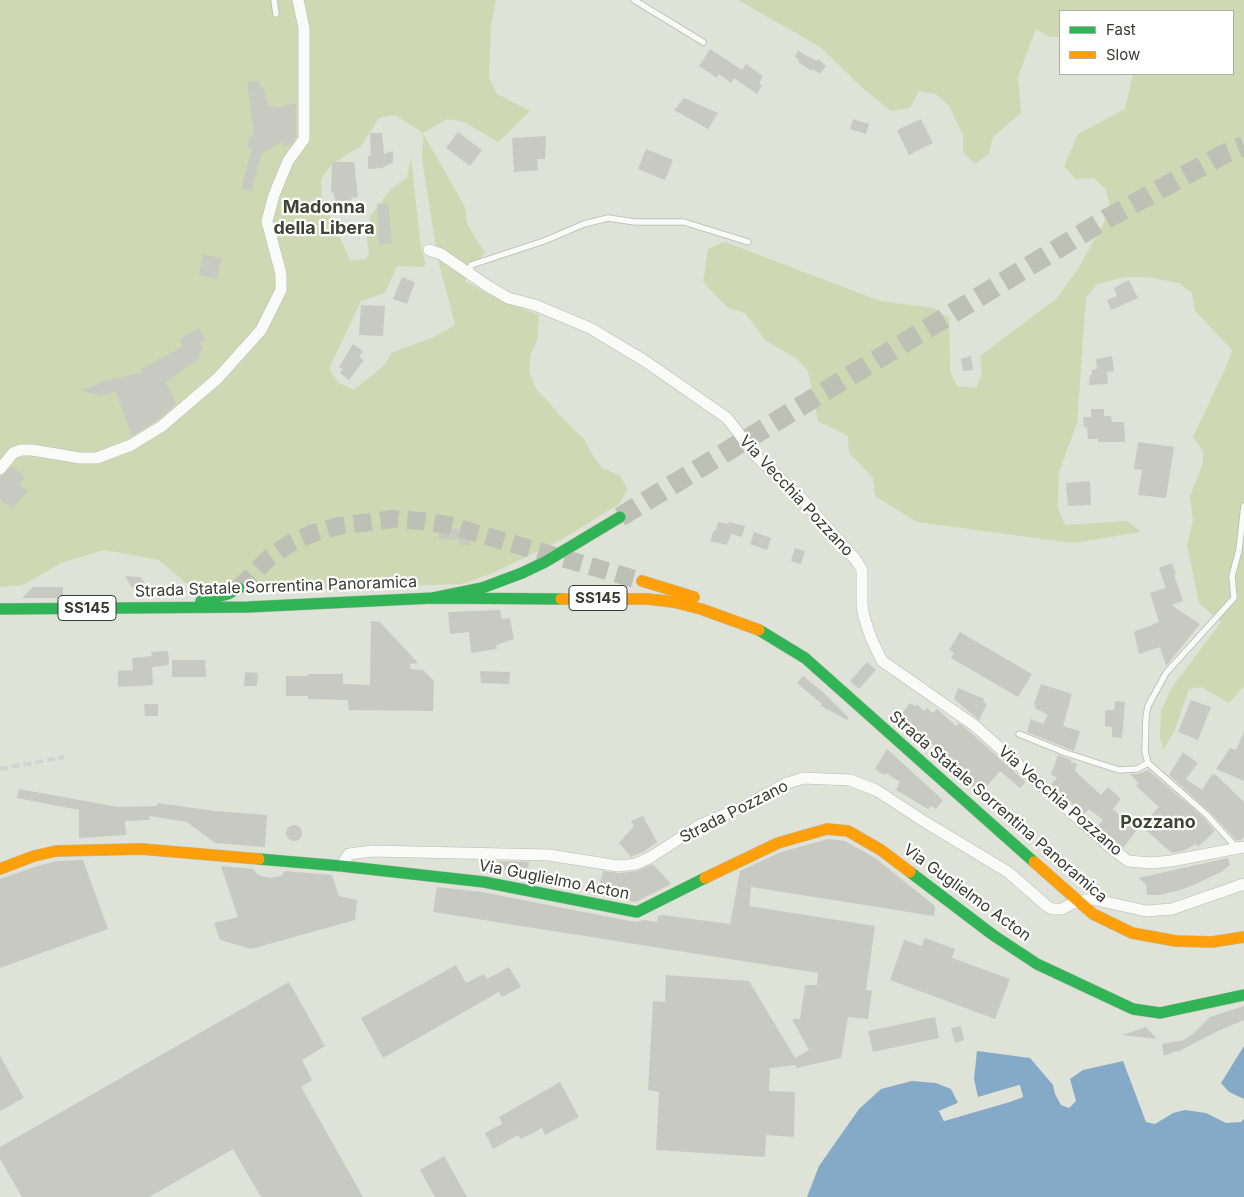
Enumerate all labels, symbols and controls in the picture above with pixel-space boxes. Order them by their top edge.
legend [1059,10,1234,75]
text: Fast [1106,20,1136,39]
text: Slow [1106,45,1140,64]
district label: Madonna della Libera [273,197,375,240]
street label: Via Vecchia Pozzano [735,432,857,560]
street label: Strada Statale Sorrentina Panoramica [135,572,417,602]
road number: SS145 [569,586,627,610]
road number: SS145 [58,596,116,620]
street label: Strada Statale Sorrentina Panoramica [885,707,1111,907]
street label: Via Vecchia Pozzano [994,742,1126,860]
street label: Strada Pozzano [677,776,791,848]
district label: Pozzano [1120,812,1196,834]
street label: Via Guglielmo Acton [899,840,1035,946]
street label: Via Guglielmo Acton [477,856,631,904]

